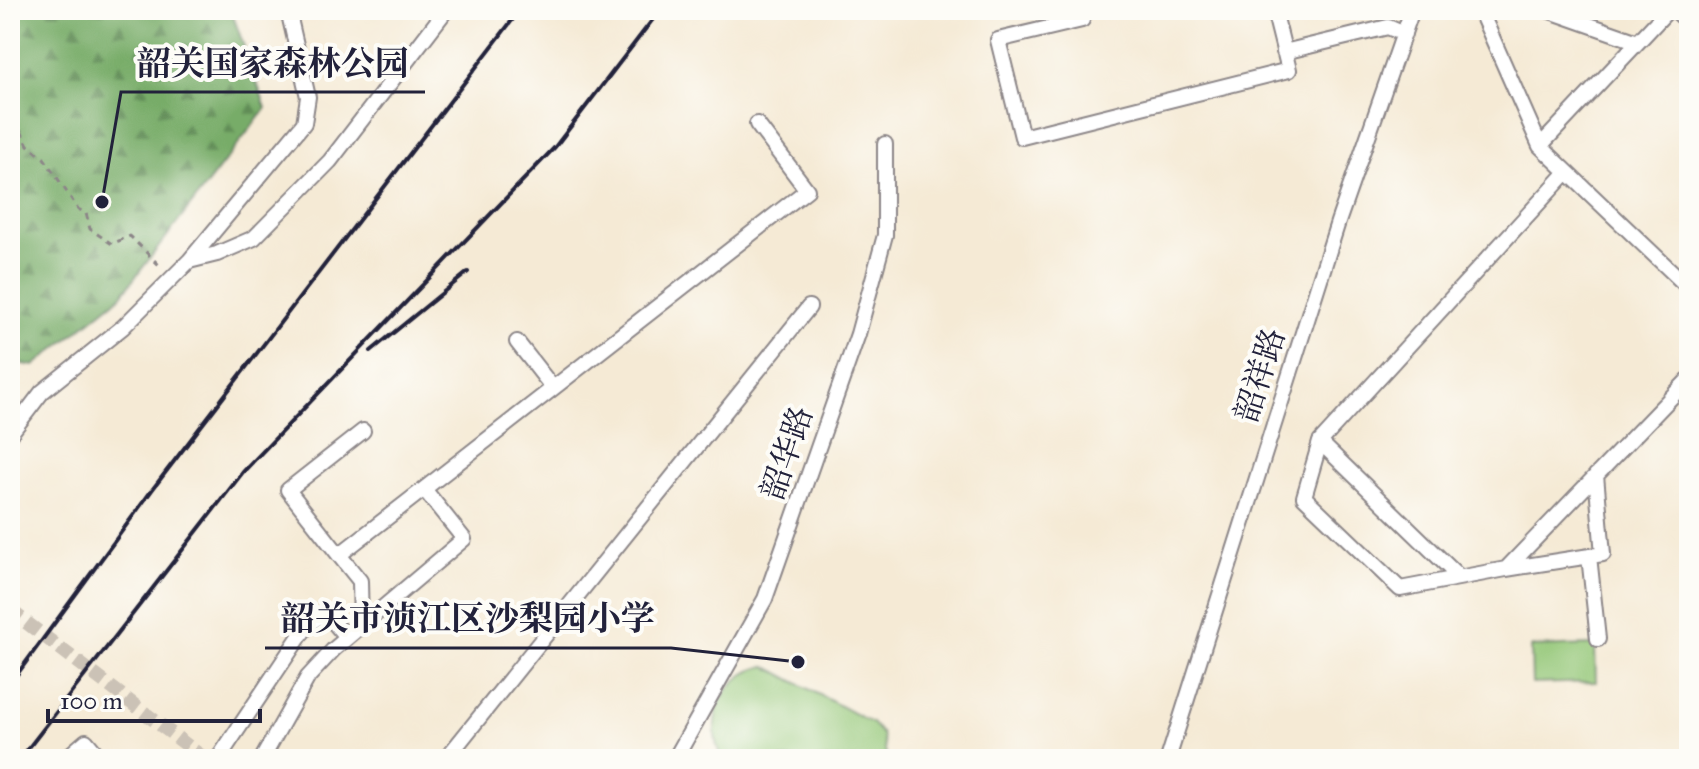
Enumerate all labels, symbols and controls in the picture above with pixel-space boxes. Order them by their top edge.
callout: 韶关国家森林公园 [121,34,425,92]
text: 韶关国家森林公园 [137,43,409,84]
street label: 韶祥路 [1227,323,1293,427]
street label: 韶华路 [753,401,821,505]
callout: 韶关市浈江区沙梨园小学 [265,590,671,648]
text: 韶关市浈江区沙梨园小学 [281,598,655,639]
scale bar [48,673,260,723]
text: 100 m [60,686,123,716]

